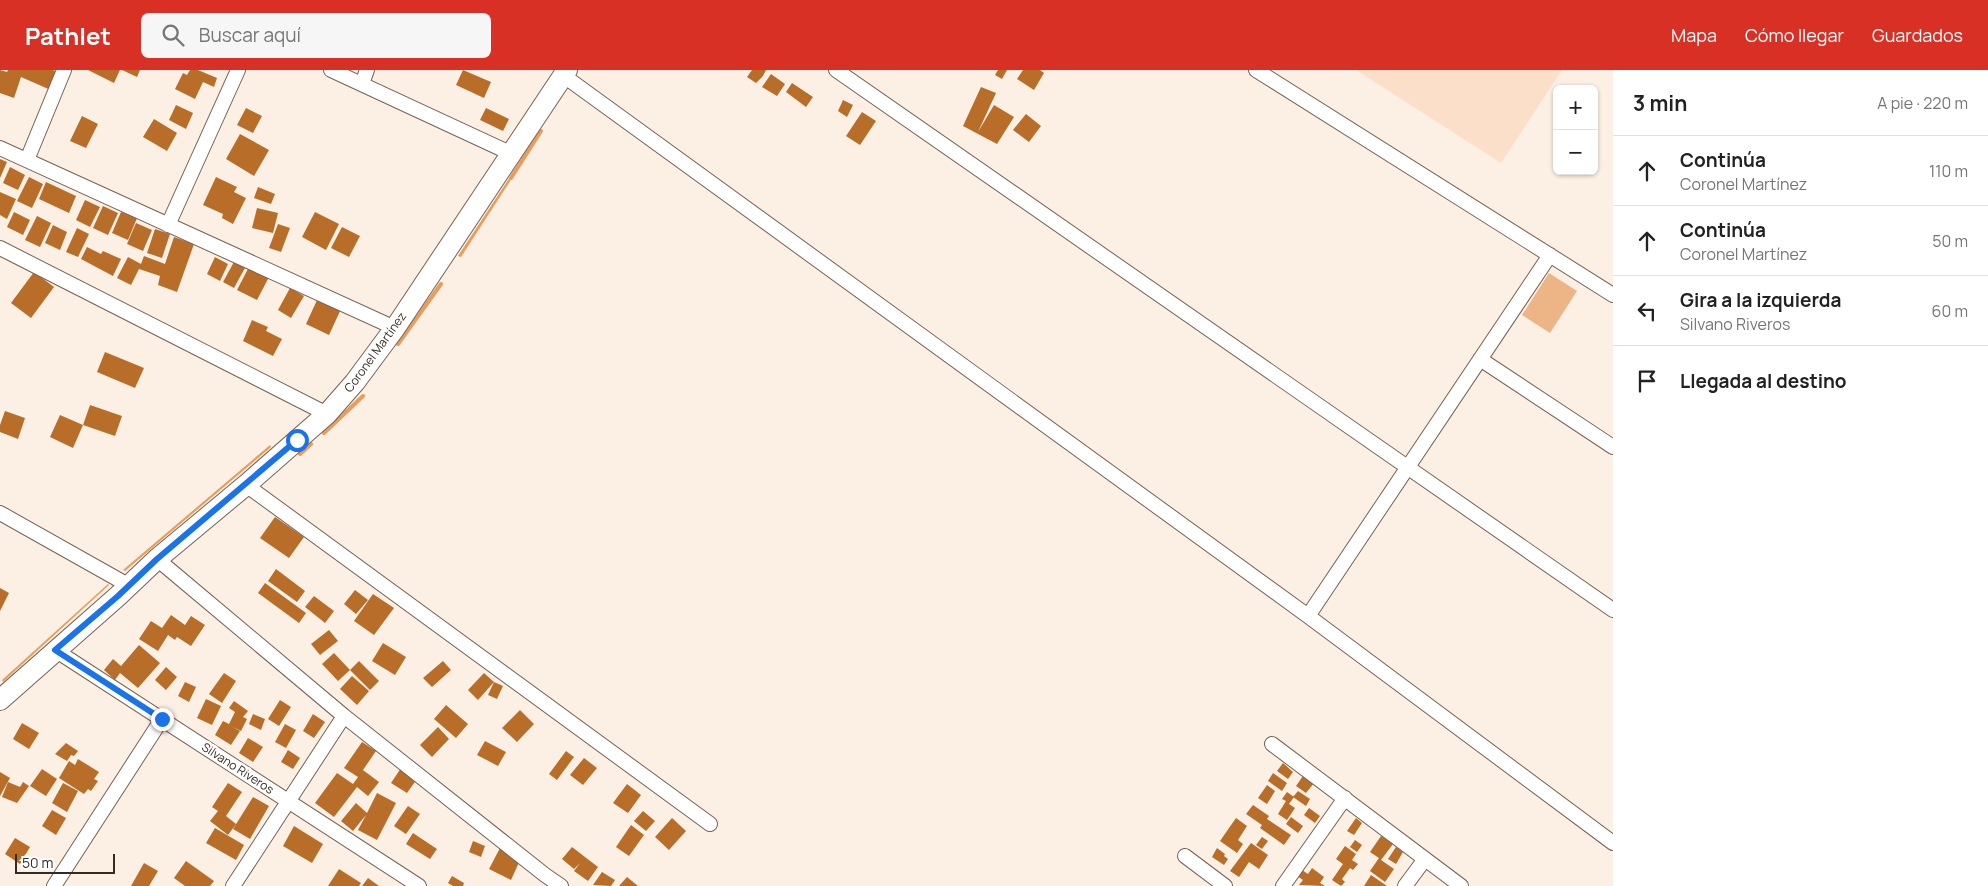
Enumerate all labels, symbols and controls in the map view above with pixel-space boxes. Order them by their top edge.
search box [141,13,491,58]
text: Pathlet [25,19,111,52]
icon: search [159,21,187,49]
text: Buscar aquí [199,22,301,48]
text: Mapa [1671,23,1717,47]
text: Cómo llegar [1745,23,1844,47]
text: Guardados [1872,23,1963,47]
map controls [1553,85,1598,175]
button: + [1553,85,1598,130]
text: 3 min [1633,89,1687,117]
text: A pie · 220 m [1877,92,1968,114]
button: − [1553,130,1598,175]
text: Continúa [1680,147,1766,173]
icon: ahead [1633,157,1661,185]
text: 110 m [1929,160,1968,182]
text: Coronel Martínez [1680,173,1807,195]
text: Continúa [1680,217,1766,243]
icon: ahead [1633,227,1661,255]
text: 50 m [1932,230,1968,252]
text: Coronel Martínez [1680,243,1807,265]
text: Gira a la izquierda [1680,287,1841,313]
icon: left [1633,297,1661,325]
text: 60 m [1932,300,1968,322]
street label: Coronel Martínez [340,308,410,396]
text: Silvano Riveros [1680,313,1790,335]
icon: arrive [1633,367,1661,395]
text: Llegada al destino [1680,368,1847,394]
route start [286,429,309,452]
route end [151,708,174,731]
street label: Silvano Riveros [199,738,277,798]
scale bar [15,851,115,874]
text: 50 m [22,853,53,872]

